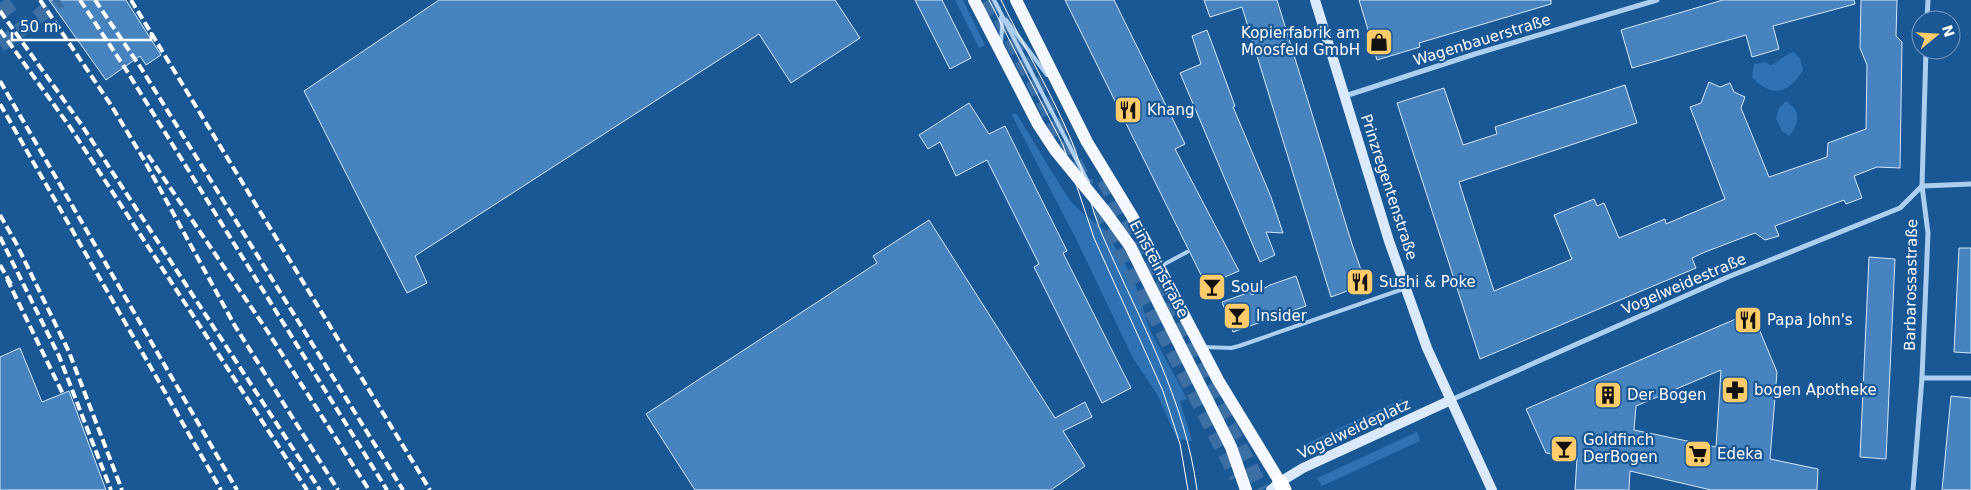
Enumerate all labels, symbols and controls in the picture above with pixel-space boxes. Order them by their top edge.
scale bar [12,10,151,42]
north arrow [1911,10,1961,60]
street label: Wagenbauerstraße [1411,11,1553,69]
text: 50 m [20,18,58,36]
text: N [1939,23,1958,39]
place label: Kopierfabrik am Moosfeld GmbH [1241,24,1360,59]
shop icon: Kopierfabrik am Moosfeld GmbH [1364,27,1394,57]
restaurant icon: Khang [1113,95,1143,125]
place label: Khang [1147,101,1195,119]
street label: Prinzregentenstraße [1357,112,1421,262]
street label: Einsteinstraße [1126,217,1192,321]
street label: Barbarossastraße [1901,219,1921,351]
street label: Vogelweidestraße [1619,250,1749,318]
restaurant icon: Sushi & Poke [1345,267,1375,297]
bar icon: Soul [1197,272,1227,302]
place label: Sushi & Poke [1379,273,1476,291]
place label: Soul [1231,278,1263,296]
bar icon: Insider [1222,301,1252,331]
restaurant icon: Papa John's [1733,305,1763,335]
place label: Insider [1256,307,1308,325]
place label: Papa John's [1767,311,1853,329]
pharmacy icon: bogen Apotheke [1720,375,1750,405]
building icon: Der Bogen [1593,380,1623,410]
place label: bogen Apotheke [1754,381,1877,399]
place label: Der Bogen [1627,386,1706,404]
street label: Vogelweideplatz [1295,395,1413,463]
place label: Goldfinch DerBogen [1583,431,1658,466]
bar icon: Goldfinch DerBogen [1549,434,1579,464]
supermarket icon: Edeka [1683,439,1713,469]
place label: Edeka [1717,445,1763,463]

